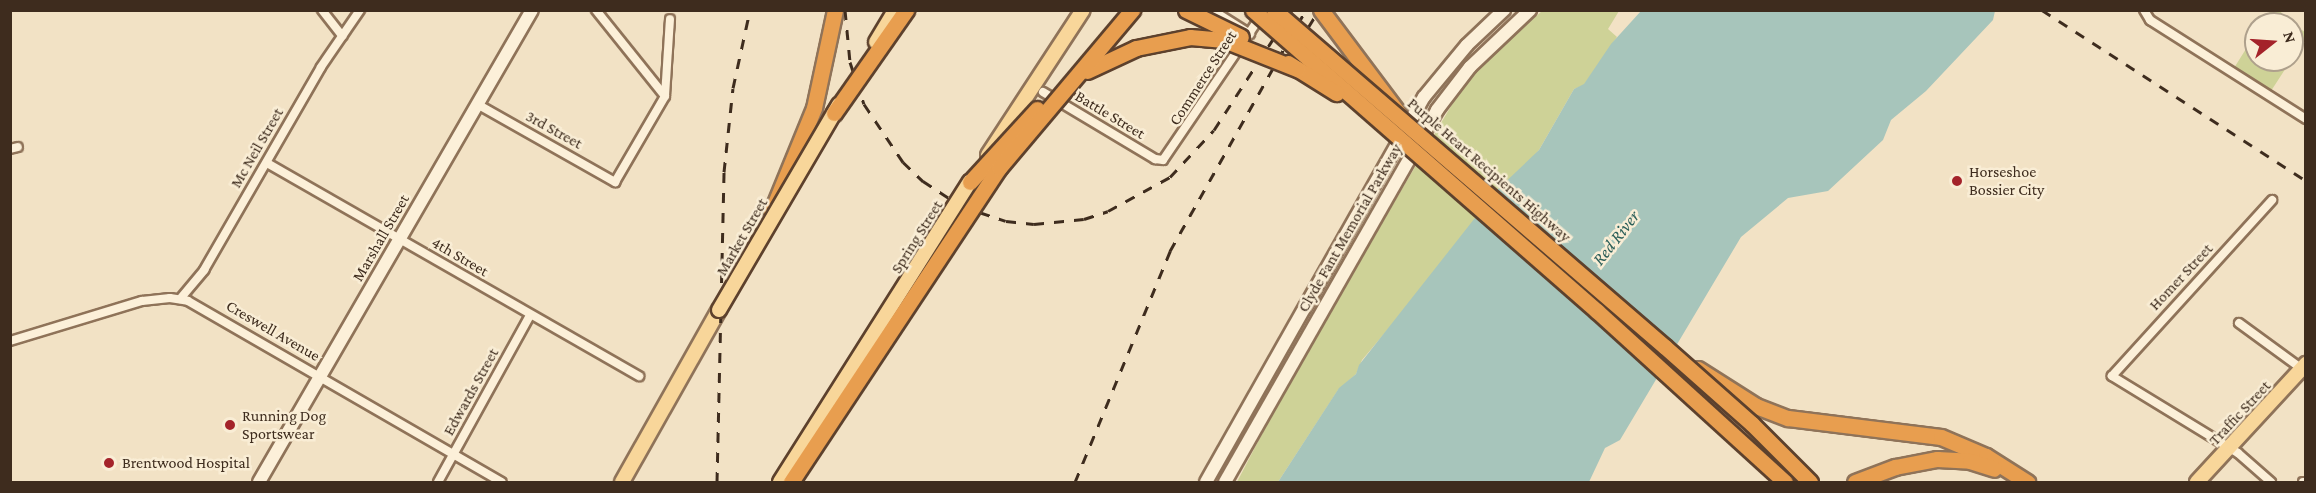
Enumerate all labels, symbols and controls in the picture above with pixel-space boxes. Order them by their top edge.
north arrow [2244,12,2304,72]
street label: Commerce Street [1165,27,1241,129]
text: N [2280,29,2300,45]
street label: Battle Street [1071,87,1149,143]
street label: Purple Heart Recipients Highway [1403,94,1575,246]
street label: Mc Neil Street [226,105,288,191]
street label: 3rd Street [522,107,586,153]
street label: Clyde Fant Memorial Parkway [1294,140,1406,316]
place label: Horseshoe Bossier City [1969,162,2044,200]
marker: Horseshoe Bossier City [1950,174,1964,188]
street label: Marshall Street [348,191,414,285]
street label: Market Street [712,195,772,279]
street label: Spring Street [887,197,947,277]
water label: Red River [1588,206,1644,270]
street label: 4th Street [428,233,492,281]
street label: Homer Street [2145,240,2217,314]
street label: Creswell Avenue [223,296,323,366]
street label: Edwards Street [439,345,503,439]
street label: Traffic Street [2205,377,2275,449]
place label: Running Dog Sportswear [242,406,326,444]
marker: Running Dog Sportswear [223,418,237,432]
place label: Brentwood Hospital [122,453,250,473]
marker: Brentwood Hospital [100,454,118,472]

